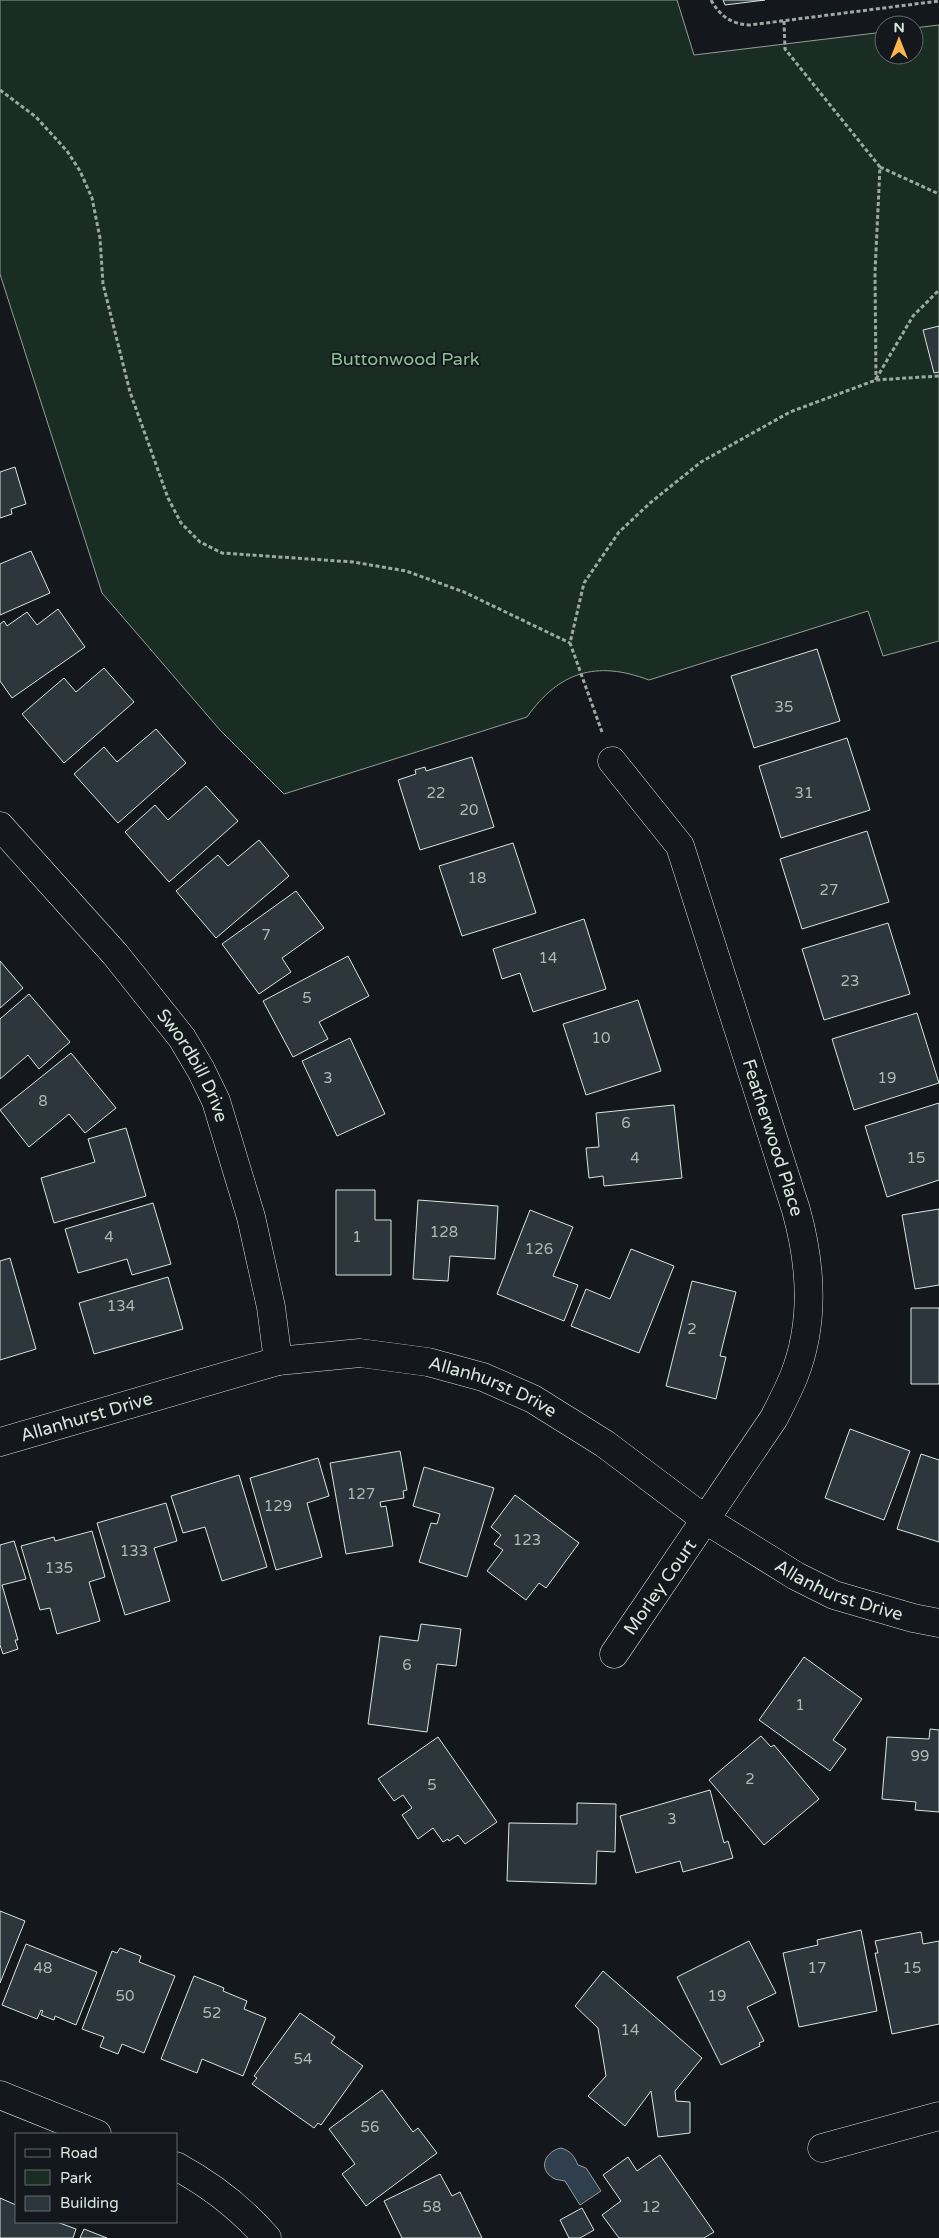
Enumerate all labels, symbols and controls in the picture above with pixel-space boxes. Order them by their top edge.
north arrow [874,15,924,65]
text: N [893,19,905,36]
park label: Buttonwood Park [330,348,480,370]
house number: 35 [775,698,793,716]
house number: 22 [427,784,445,802]
house number: 31 [795,784,813,802]
house number: 20 [460,801,478,819]
house number: 18 [468,869,486,887]
house number: 27 [820,881,838,899]
house number: 7 [261,926,271,944]
house number: 14 [539,949,557,967]
house number: 23 [841,972,859,990]
house number: 5 [302,989,312,1007]
street label: Swordbill Drive [152,1004,233,1125]
house number: 10 [592,1029,610,1047]
street label: Featherwood Place [738,1056,808,1219]
house number: 3 [323,1069,333,1087]
house number: 19 [878,1069,896,1087]
house number: 8 [38,1092,48,1110]
house number: 6 [621,1114,631,1132]
house number: 4 [630,1149,640,1167]
house number: 15 [907,1149,925,1167]
house number: 128 [430,1223,458,1241]
house number: 4 [104,1228,114,1246]
house number: 1 [352,1228,362,1246]
house number: 126 [525,1240,553,1258]
house number: 134 [107,1297,135,1315]
house number: 2 [687,1320,697,1338]
street label: Allanhurst Drive [426,1352,561,1422]
street label: Allanhurst Drive [18,1387,155,1447]
house number: 127 [347,1485,375,1503]
house number: 129 [264,1497,292,1515]
house number: 123 [513,1531,541,1549]
street label: Morley Court [619,1535,701,1639]
house number: 133 [120,1542,148,1560]
street label: Allanhurst Drive [771,1555,906,1626]
house number: 135 [45,1559,73,1577]
house number: 6 [402,1656,412,1674]
house number: 1 [795,1696,805,1714]
house number: 99 [911,1747,929,1765]
house number: 2 [745,1770,755,1788]
house number: 5 [427,1776,437,1794]
house number: 3 [667,1810,677,1828]
house number: 48 [34,1959,52,1977]
house number: 17 [808,1959,826,1977]
house number: 15 [903,1959,921,1977]
house number: 50 [116,1987,134,2005]
house number: 19 [708,1987,726,2005]
house number: 52 [203,2004,221,2022]
house number: 14 [621,2021,639,2039]
house number: 54 [294,2050,312,2068]
house number: 56 [361,2118,379,2136]
legend [15,2133,178,2223]
text: Road [60,2144,98,2162]
text: Park [60,2169,92,2187]
text: Building [60,2194,119,2212]
house number: 58 [423,2198,441,2216]
house number: 12 [642,2198,660,2216]

